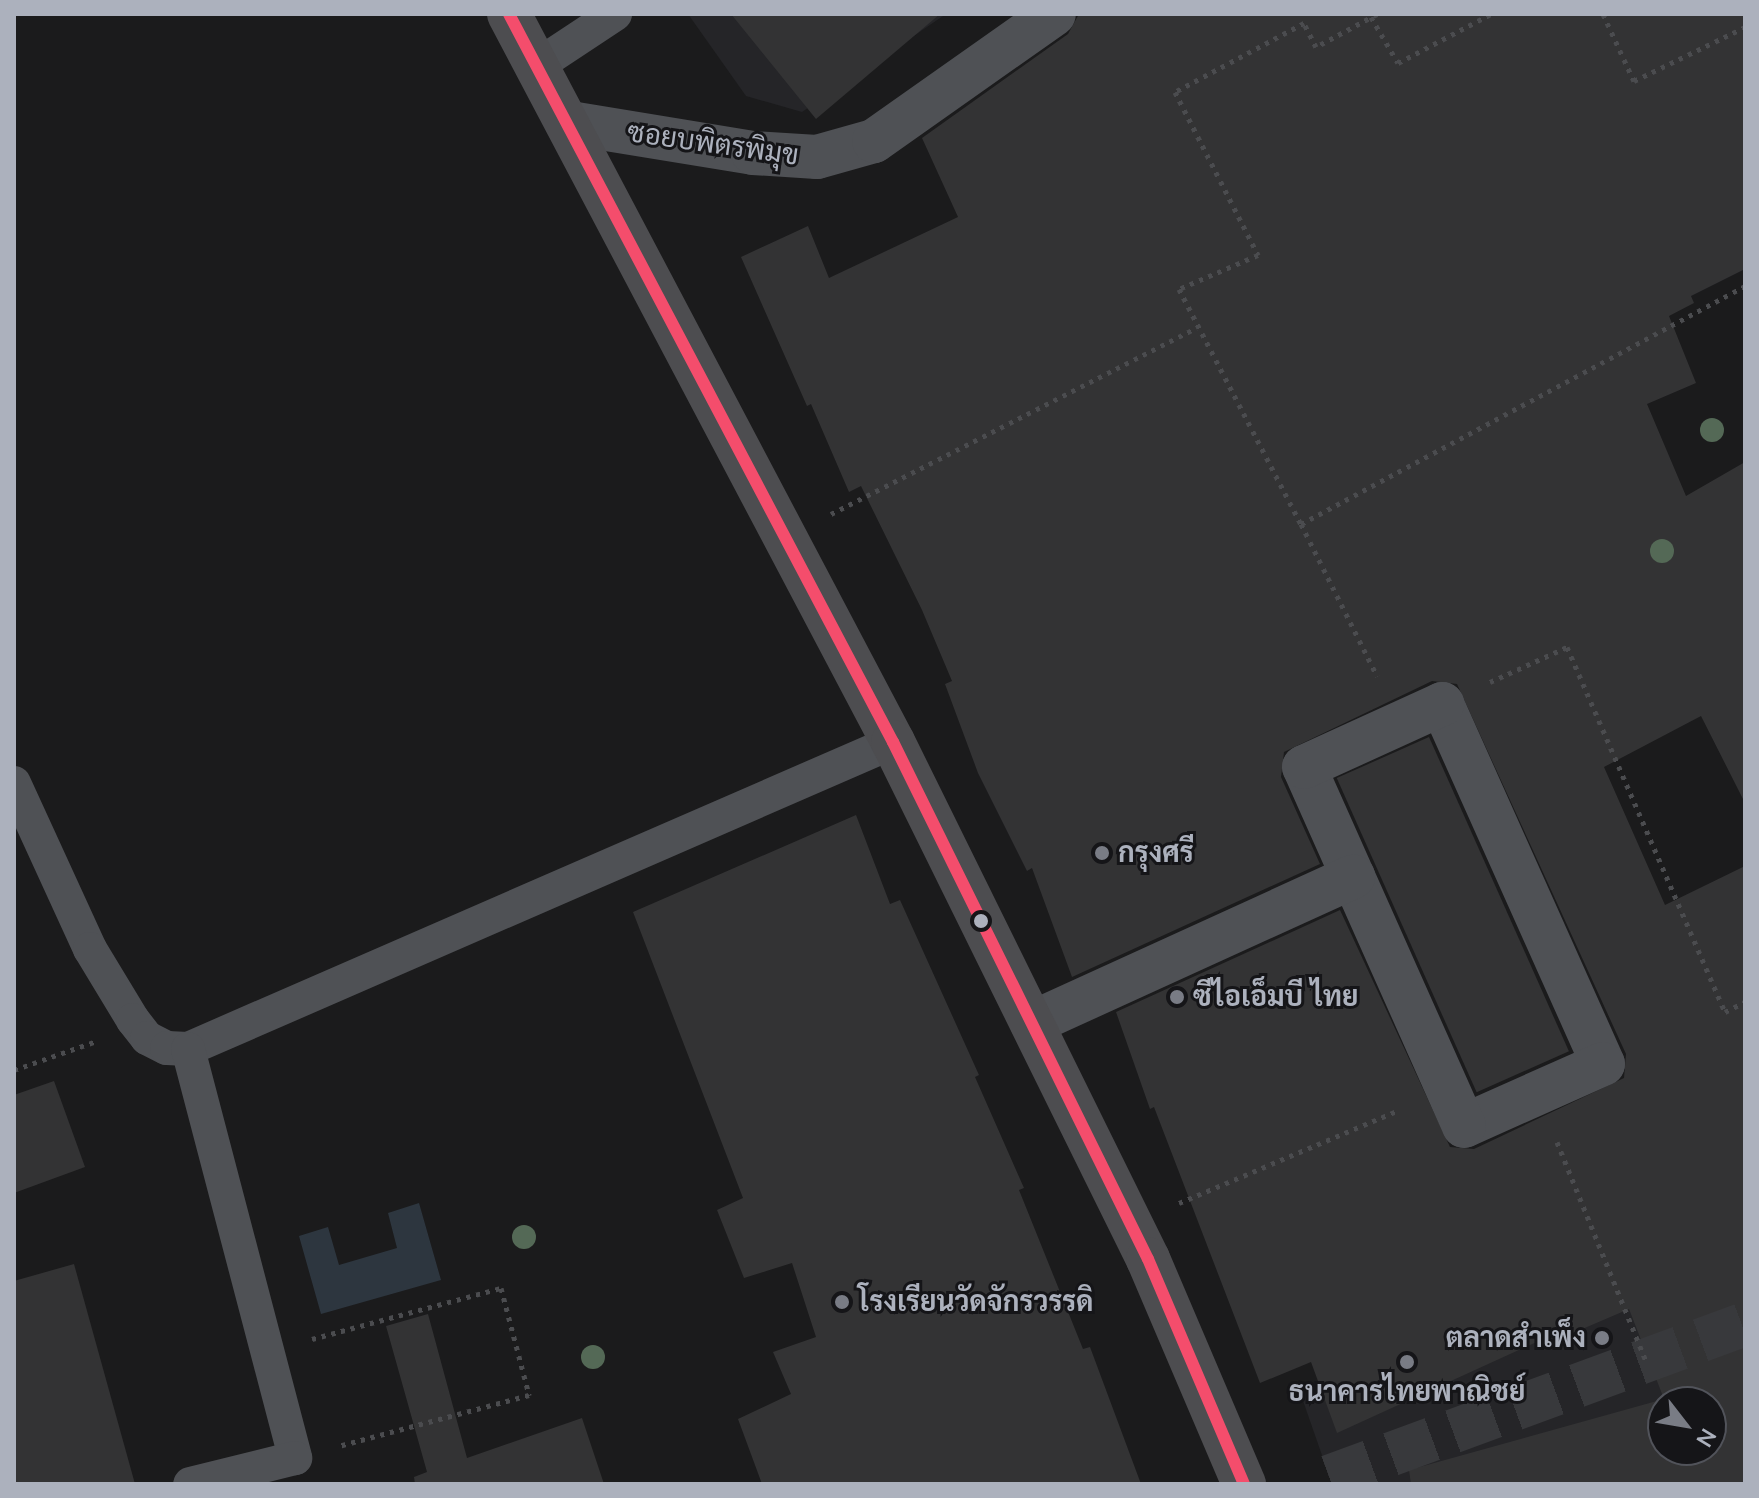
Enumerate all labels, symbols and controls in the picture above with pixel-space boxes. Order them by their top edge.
street label: ซอยบพิตรพิมุข [625,115,801,173]
place label: กรุงศรี [1118,836,1194,870]
marker: กรุงศรี [1093,844,1111,862]
unlabelled marker [973,913,989,929]
place label: ซีไอเอ็มบี ไทย [1193,980,1358,1014]
marker: ซีไอเอ็มบี ไทย [1168,988,1186,1006]
place label: โรงเรียนวัดจักรวรรดิ [858,1285,1093,1319]
marker: โรงเรียนวัดจักรวรรดิ [833,1293,851,1311]
place label: ตลาดสำเพ็ง [1446,1321,1586,1355]
marker: ตลาดสำเพ็ง [1593,1329,1611,1347]
marker: ธนาคารไทยพาณิชย์ [1398,1353,1416,1371]
place label: ธนาคารไทยพาณิชย์ [1289,1375,1525,1409]
north arrow [1647,1386,1727,1466]
text: N [1689,1423,1723,1452]

